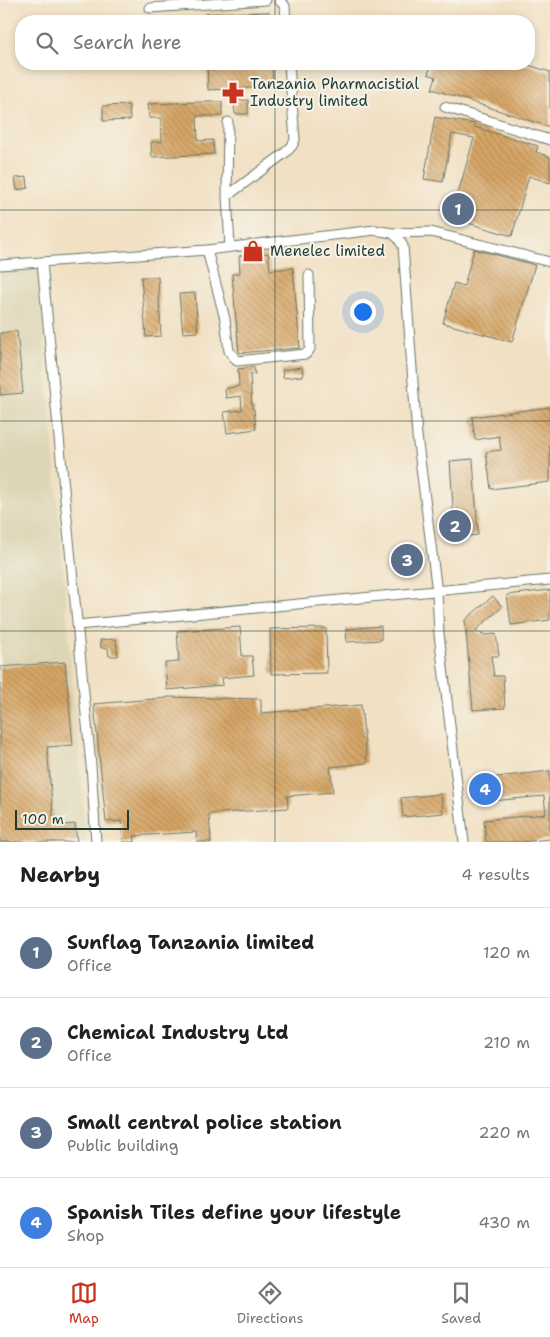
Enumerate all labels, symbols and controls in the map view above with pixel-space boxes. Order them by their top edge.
search box [15,15,535,70]
icon: search [33,29,61,57]
text: Search here [73,30,182,55]
place label: Tanzania Pharmacistial Industry limited [250,74,419,111]
pharmacy icon: Tanzania Pharmacistial Industry limited [220,80,246,106]
pin: 1 [442,190,474,228]
shop icon: Menelec limited [240,238,266,264]
place label: Menelec limited [270,241,385,261]
your location [350,299,376,325]
pin: 2 [439,507,471,545]
pin: 3 [391,541,423,579]
pin: 4 [469,770,501,808]
scale bar [15,807,129,830]
text: 100 m [22,810,64,828]
text: Nearby [20,861,100,889]
text: 4 results [461,864,530,885]
text: Sunflag Tanzania limited [67,930,314,955]
text: 1 [32,942,40,963]
text: 120 m [483,942,530,963]
text: Office [67,955,112,976]
text: Chemical Industry Ltd [67,1020,289,1045]
text: 2 [30,1032,42,1053]
text: 210 m [483,1032,530,1053]
text: Office [67,1045,112,1066]
text: Small central police station [67,1110,342,1135]
text: 3 [30,1122,42,1143]
text: 220 m [478,1122,530,1143]
text: Public building [67,1135,179,1156]
text: Spanish Tiles define your lifestyle [67,1200,401,1225]
text: 4 [30,1212,42,1233]
text: 430 m [479,1212,530,1233]
text: Shop [67,1225,104,1246]
tab: Map [69,1279,99,1327]
tab: Directions [237,1279,303,1327]
tab: Saved [441,1279,481,1327]

